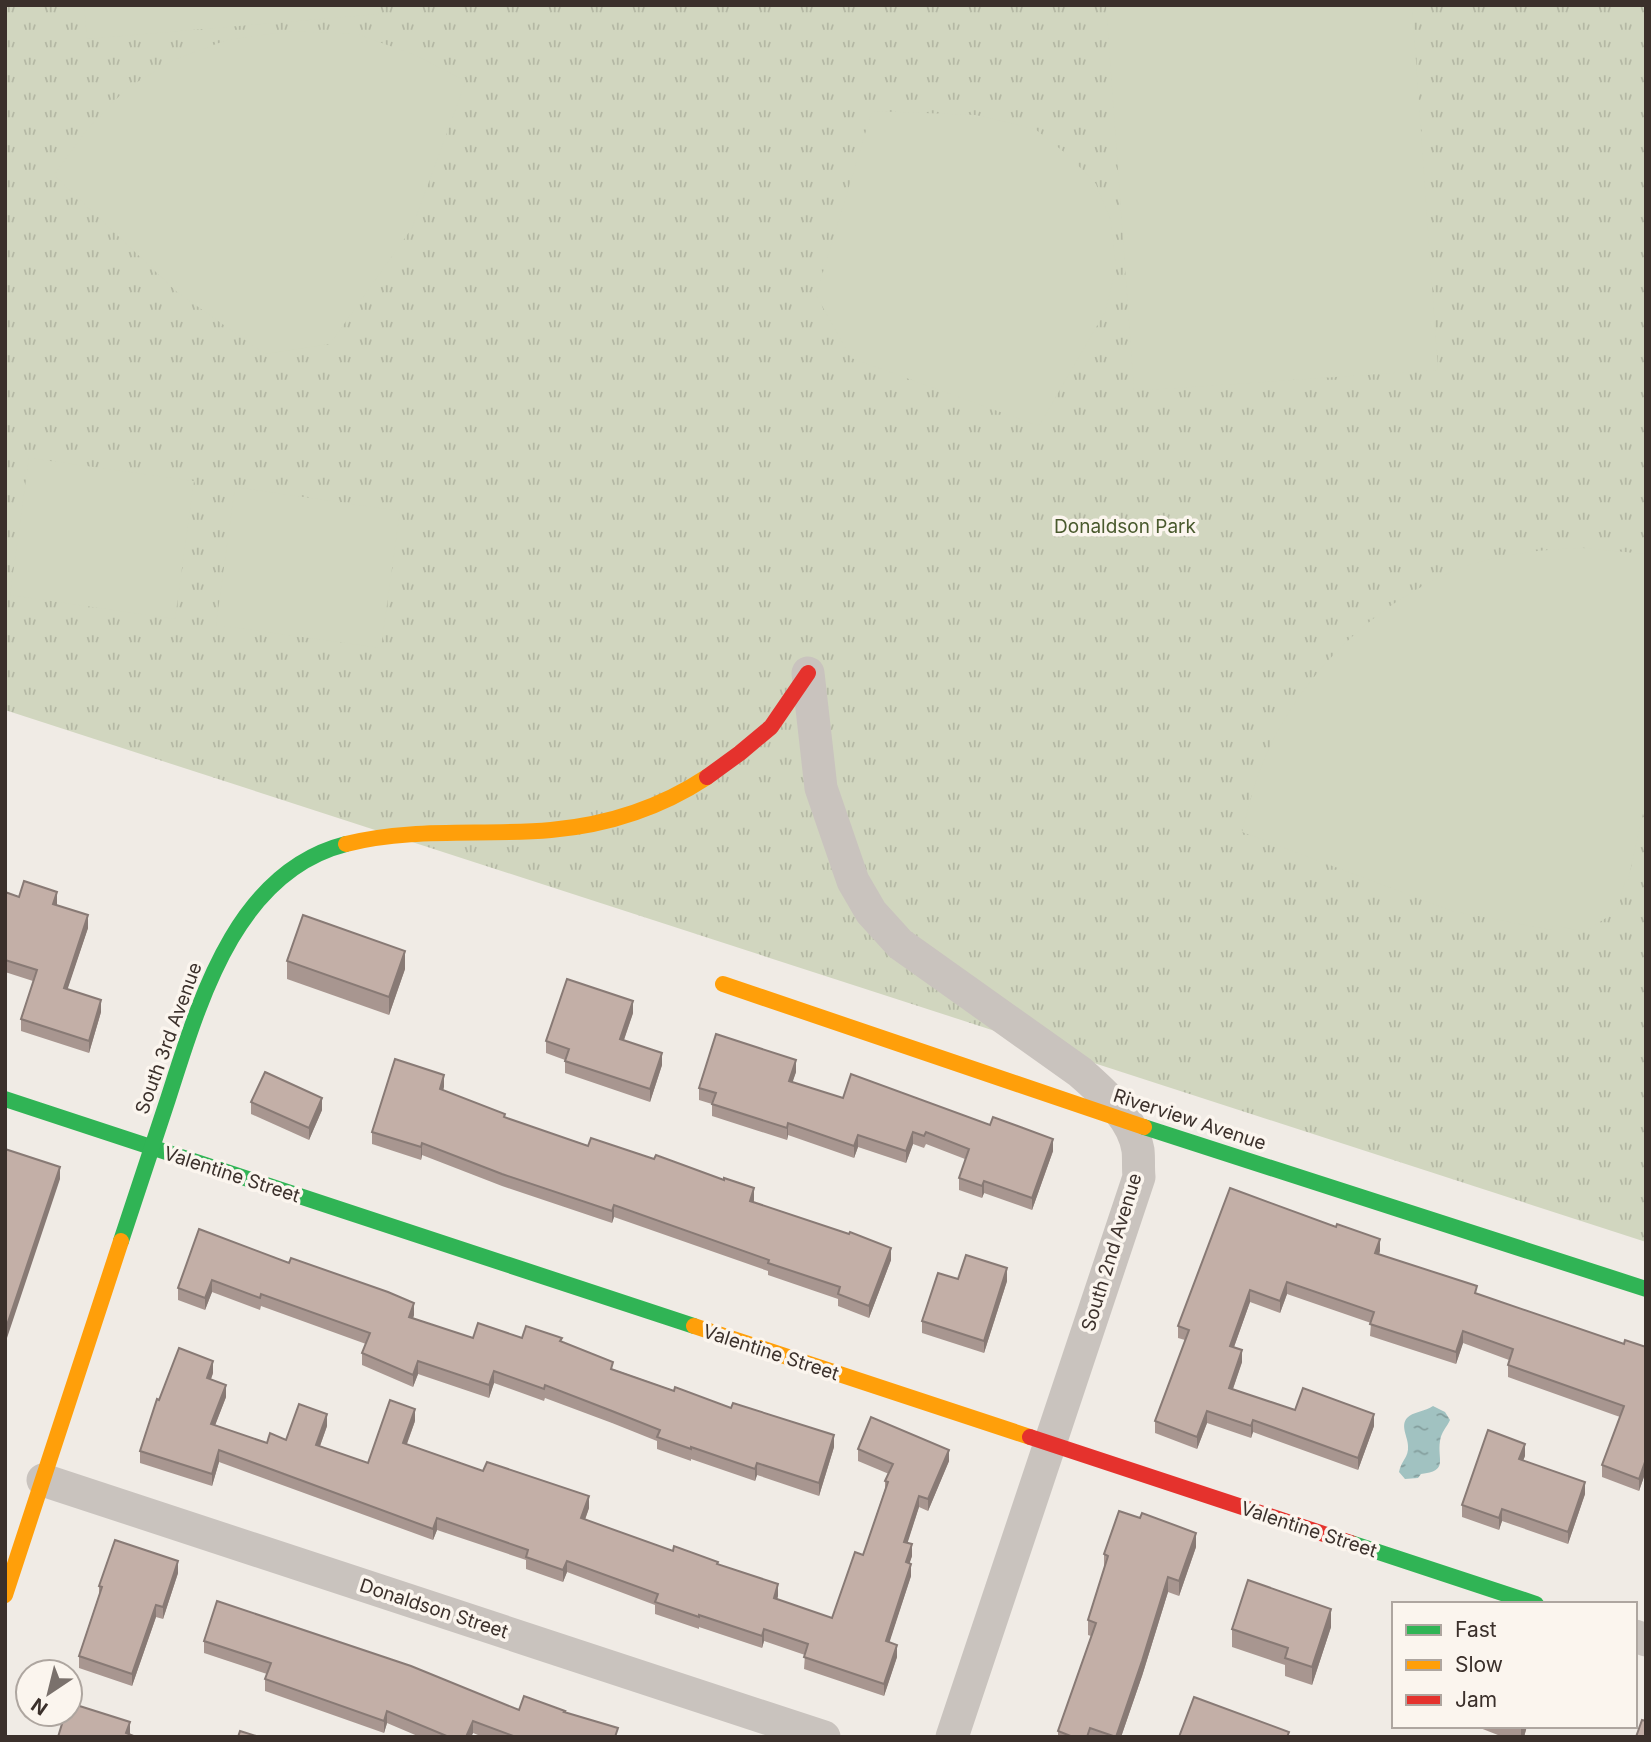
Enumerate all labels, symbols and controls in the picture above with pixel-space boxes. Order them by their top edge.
park label: Donaldson Park [1054,515,1197,538]
street label: South 3rd Avenue [130,959,207,1117]
street label: Riverview Avenue [1111,1084,1269,1155]
street label: Valentine Street [161,1142,303,1207]
street label: South 2nd Avenue [1076,1170,1146,1334]
street label: Valentine Street [700,1320,842,1385]
street label: Valentine Street [1238,1497,1380,1562]
street label: Donaldson Street [357,1574,511,1643]
legend [1392,1602,1637,1728]
text: Fast [1455,1617,1497,1642]
text: Slow [1455,1652,1503,1677]
north arrow [14,1658,84,1728]
text: Jam [1455,1687,1497,1712]
text: N [27,1693,52,1720]

